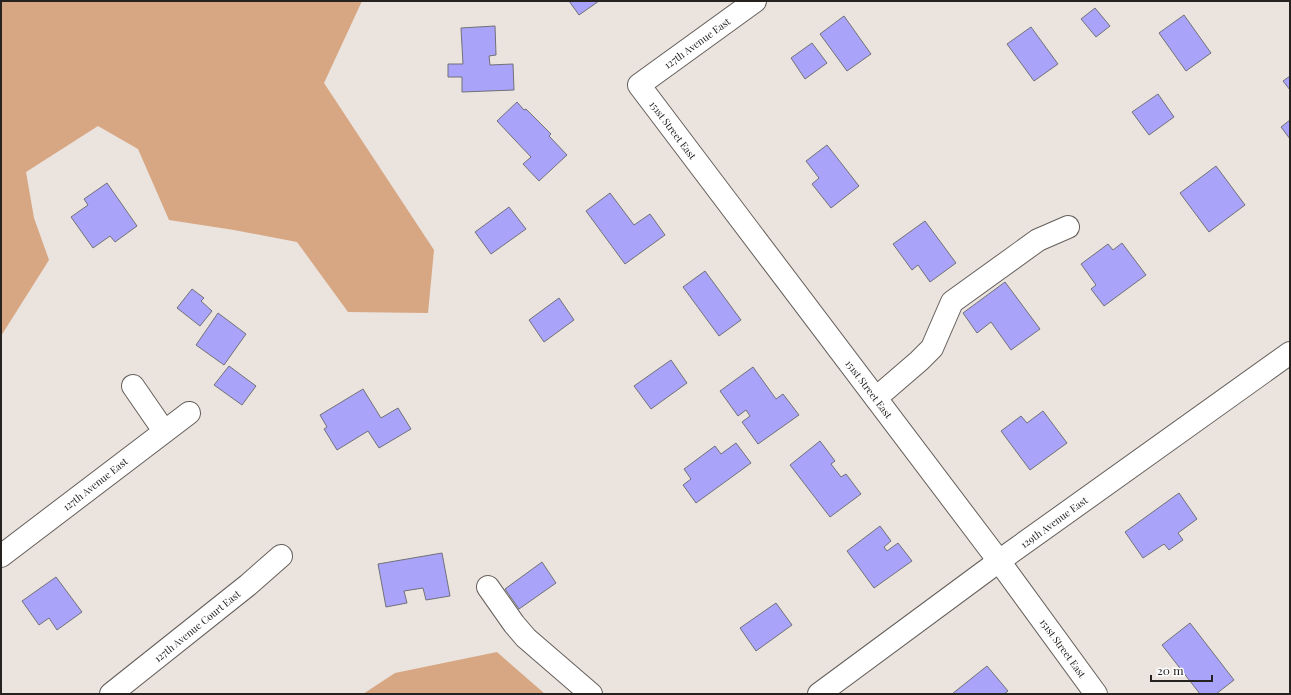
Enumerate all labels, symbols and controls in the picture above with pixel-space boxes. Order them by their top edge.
street label: 127th Avenue East [661,14,733,72]
street label: 151st Street East [646,98,700,163]
street label: 151st Street East [842,357,896,422]
street label: 127th Avenue East [60,454,131,514]
street label: 129th Avenue East [1018,493,1091,551]
street label: 127th Avenue Court East [151,587,243,665]
street label: 151st Street East [1037,616,1090,681]
scale bar [1151,657,1212,683]
text: 20 m [1157,662,1184,678]

